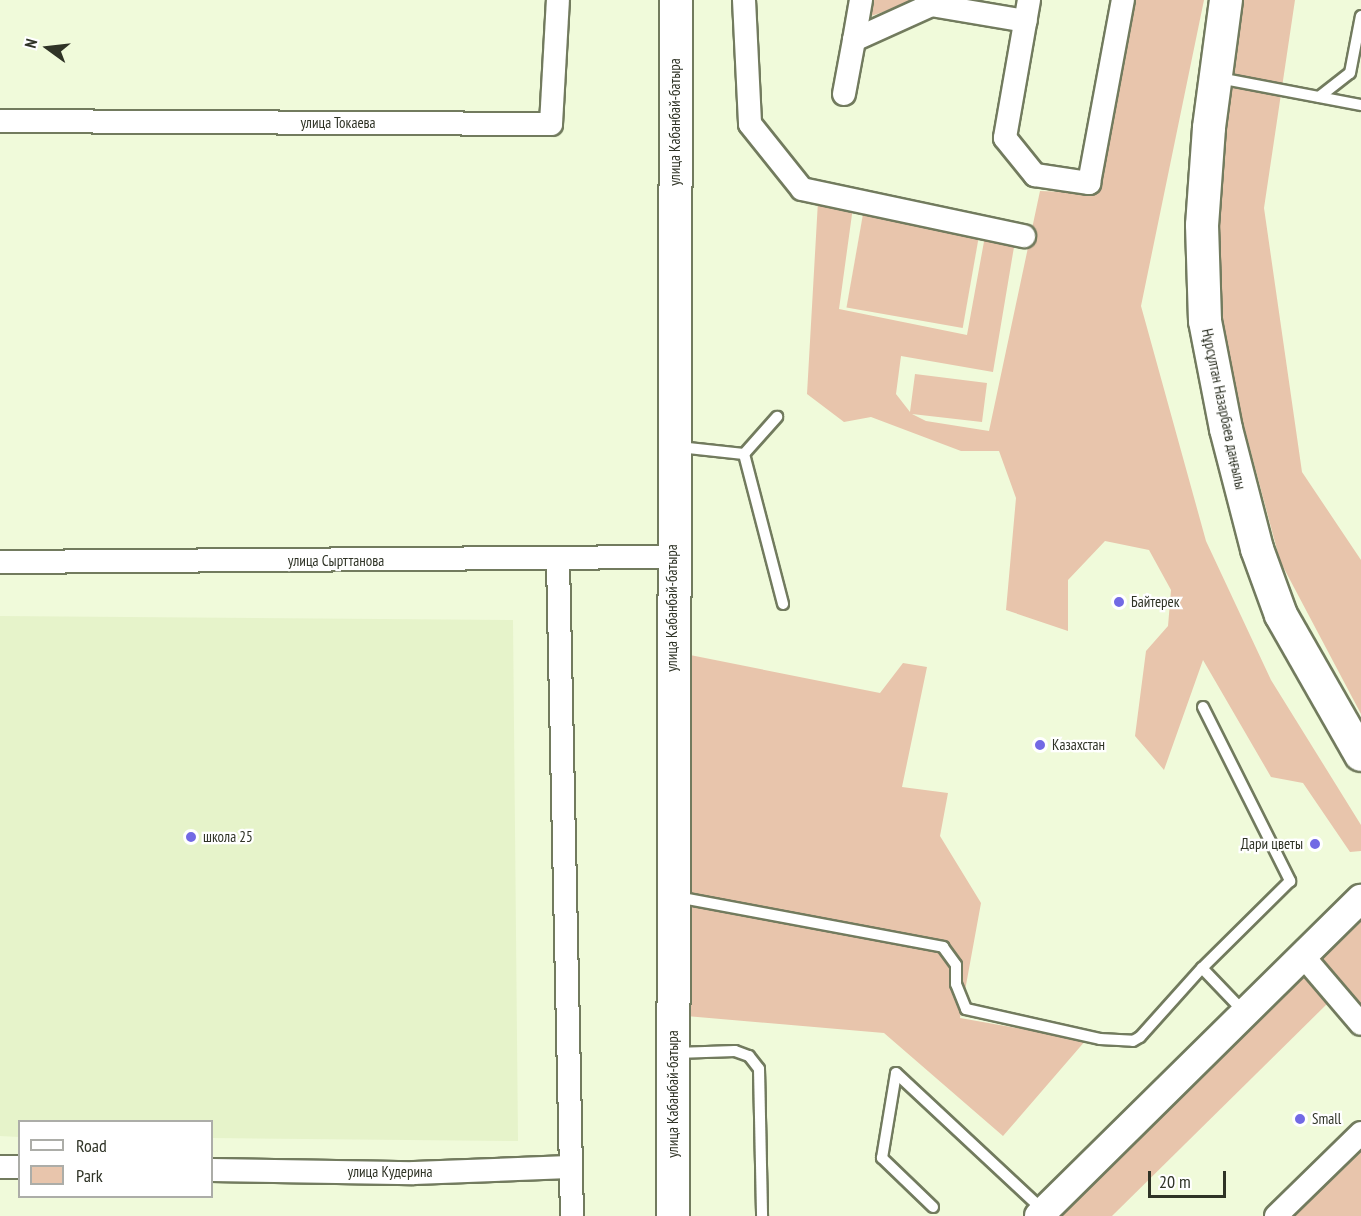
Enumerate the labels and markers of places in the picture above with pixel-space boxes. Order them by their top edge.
place label: Байтерек [1131,593,1180,611]
marker: Байтерек [1112,595,1126,609]
place label: Казахстан [1052,736,1105,754]
marker: Казахстан [1033,738,1047,752]
place label: школа 25 [203,828,253,846]
marker: школа 25 [184,830,198,844]
place label: Дари цветы [1241,835,1303,853]
marker: Дари цветы [1308,837,1322,851]
place label: Small [1312,1110,1341,1128]
marker: Small [1293,1112,1307,1126]

